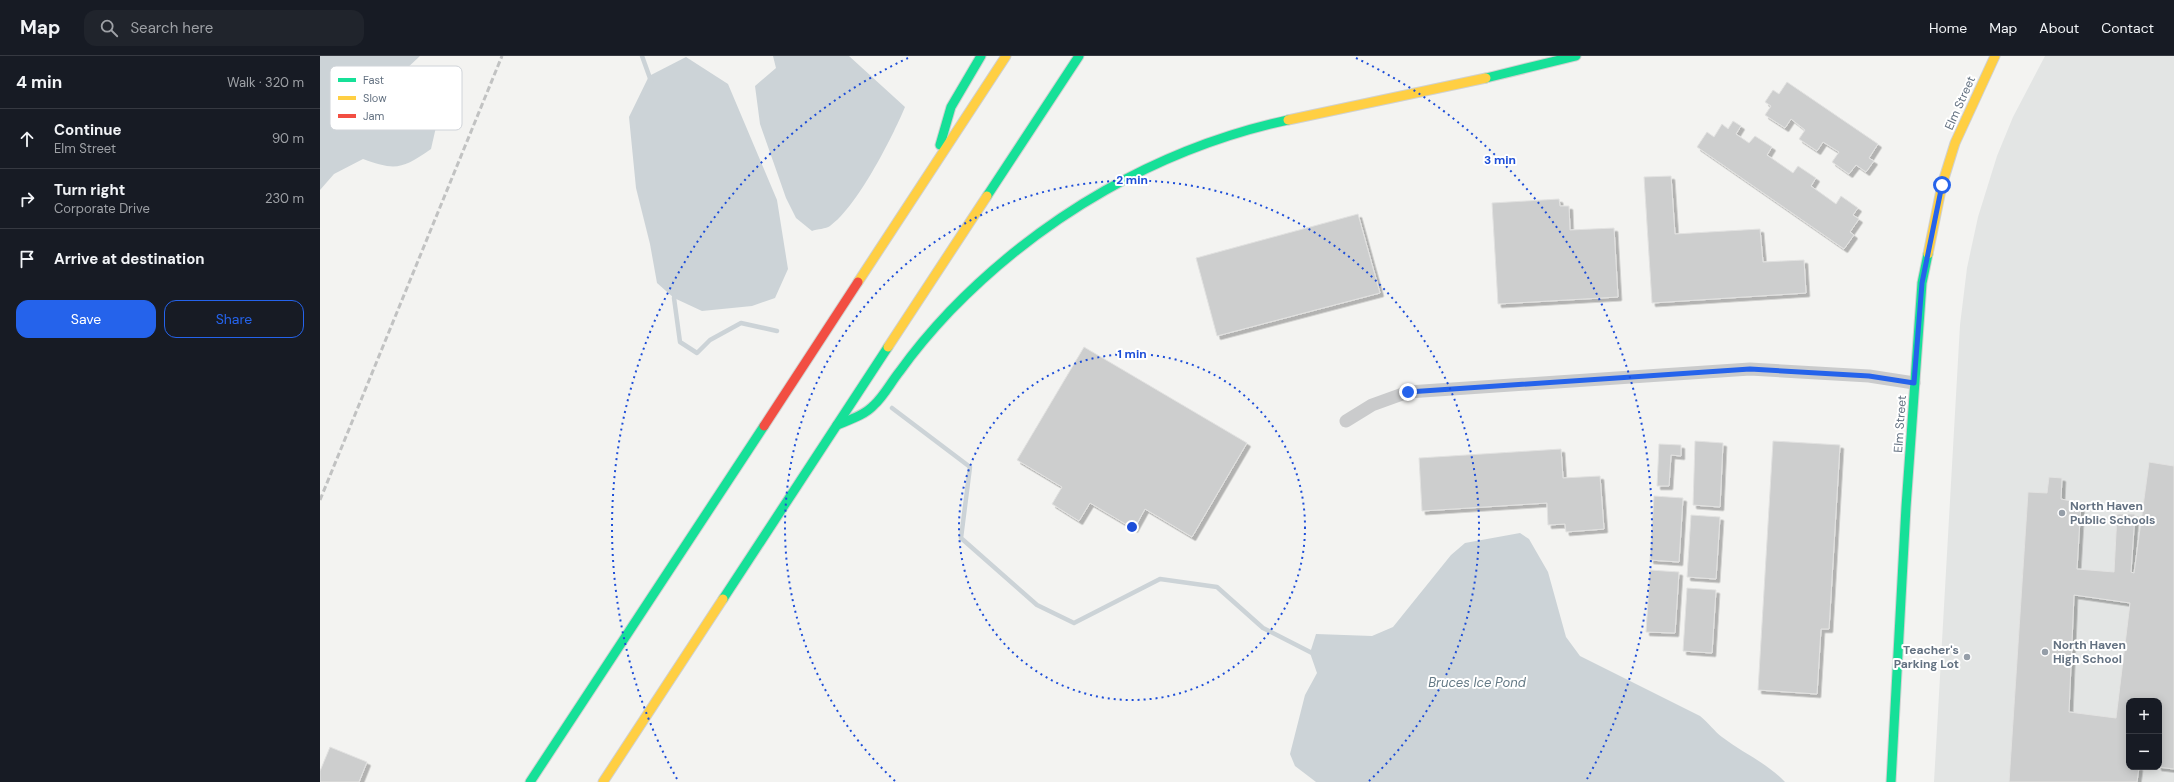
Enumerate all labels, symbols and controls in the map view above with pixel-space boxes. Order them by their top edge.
search box [84,10,364,46]
text: Map [20,15,60,40]
icon: search [98,17,120,39]
text: Search here [130,18,213,38]
text: Home [1929,19,1967,37]
text: Map [1989,19,2017,37]
text: About [2039,19,2079,37]
text: Contact [2101,19,2154,37]
legend [330,66,462,130]
text: 4 min [16,71,62,93]
text: Fast [363,73,384,87]
street label: Elm Street [1941,73,1979,132]
text: Walk · 320 m [227,74,304,91]
text: Slow [363,91,387,105]
text: Jam [363,109,384,123]
text: Continue [54,120,122,140]
icon: ahead [16,128,38,150]
text: 90 m [272,130,304,147]
text: Elm Street [54,140,116,157]
text: 3 min [1484,152,1516,168]
text: 2 min [1116,172,1148,188]
route start [1933,176,1951,194]
text: Turn right [54,180,125,200]
icon: right [16,188,38,210]
text: 230 m [265,190,304,207]
text: Corporate Drive [54,200,150,217]
icon: arrive [16,248,38,270]
text: Arrive at destination [54,249,205,269]
button: Save [16,300,156,338]
button: Share [164,300,304,338]
text: 1 min [1117,346,1147,362]
route end [1399,383,1417,401]
street label: Elm Street [1890,395,1910,453]
place label: North Haven Public Schools [2070,498,2155,528]
marker: North Haven Public Schools [2057,508,2067,518]
centre of rings [1125,520,1139,534]
place label: North Haven High School [2053,637,2126,667]
place label: Teacher's Parking Lot [1894,642,1959,672]
marker: North Haven High School [2040,647,2050,657]
marker: Teacher's Parking Lot [1962,652,1972,662]
water label: Bruces Ice Pond [1428,674,1527,691]
map controls [2126,698,2162,770]
button: + [2126,698,2162,734]
button: − [2126,734,2162,770]

